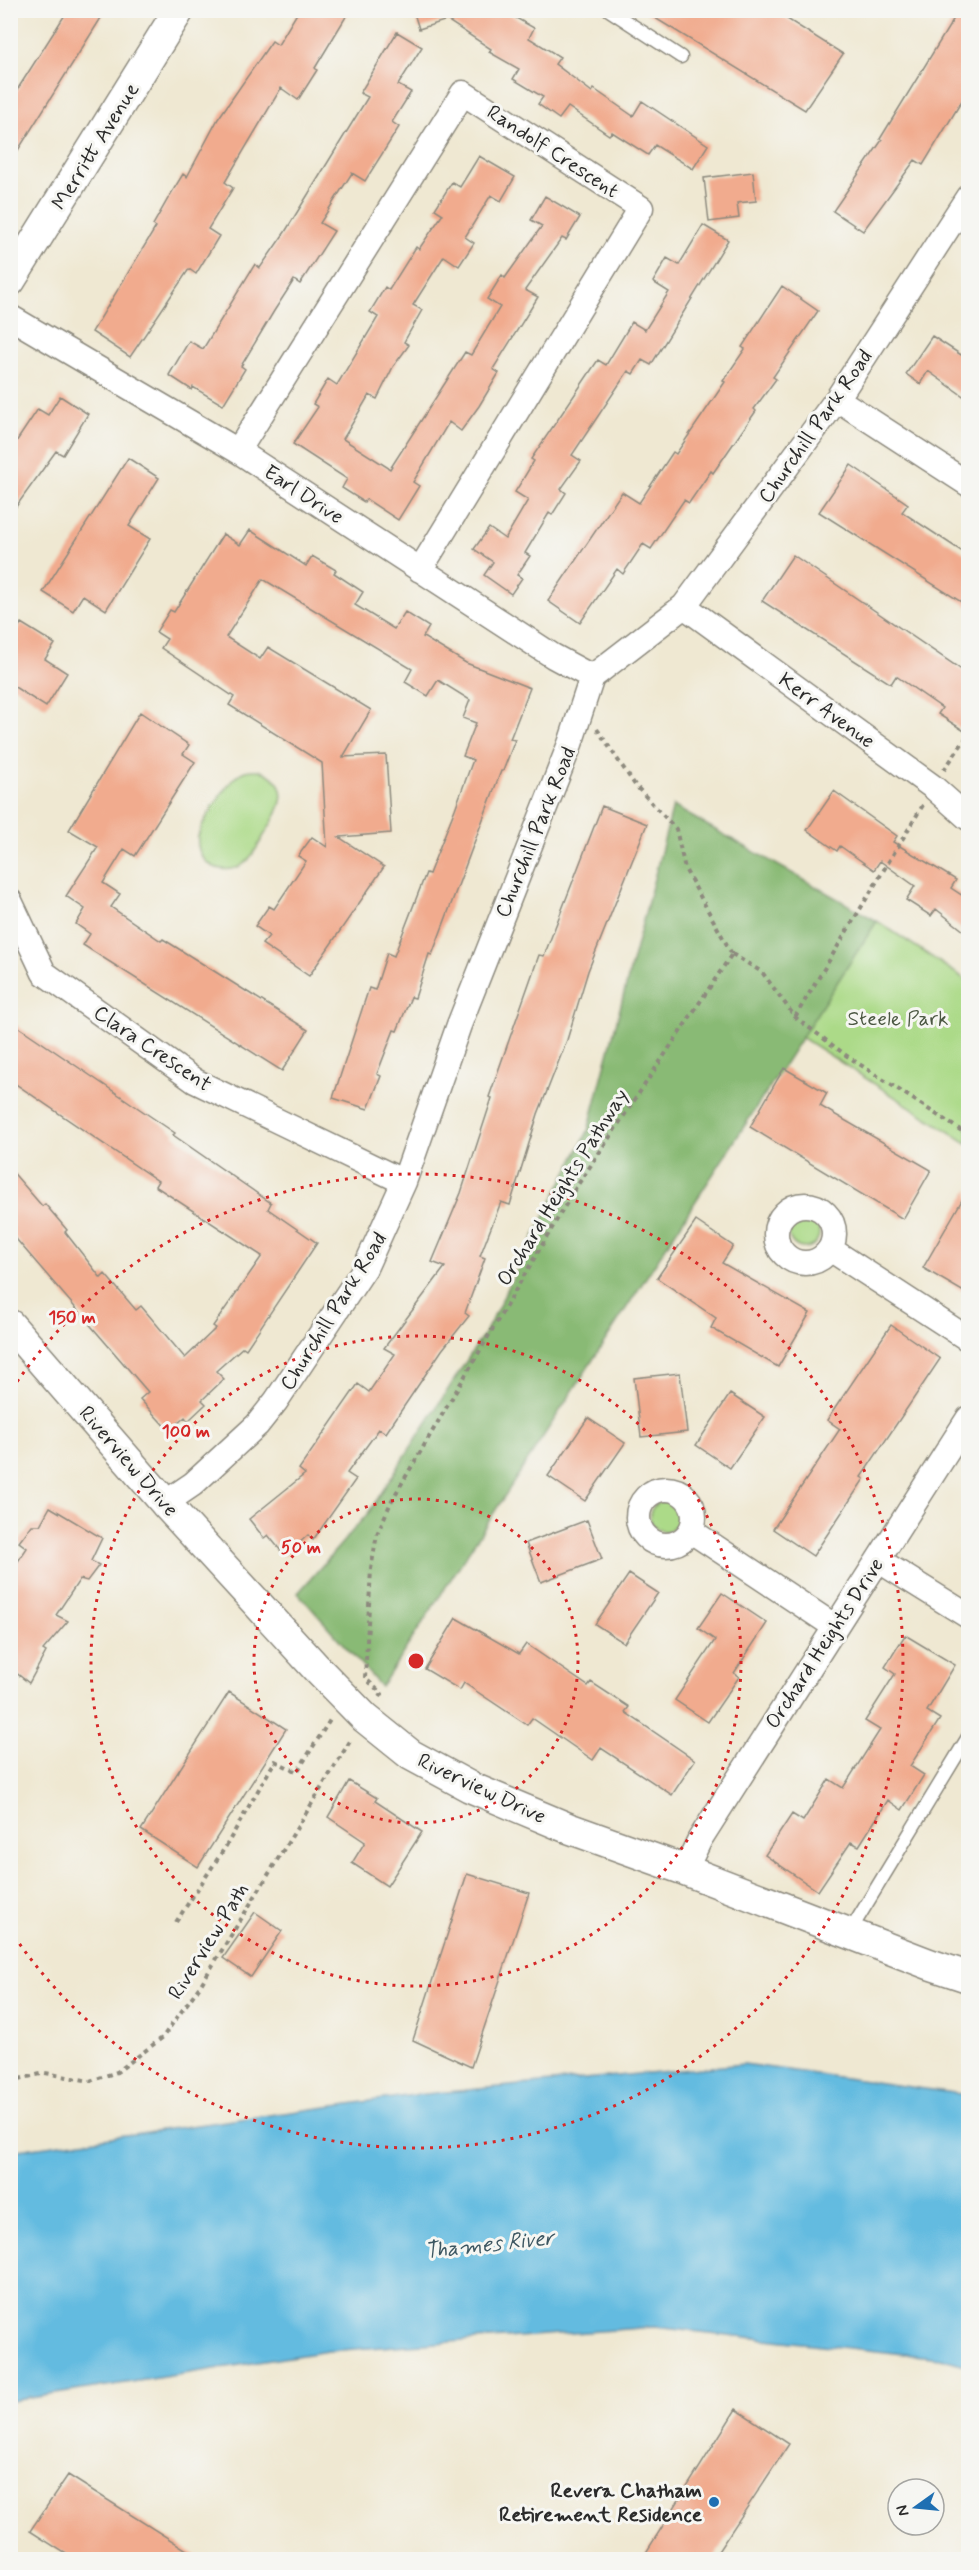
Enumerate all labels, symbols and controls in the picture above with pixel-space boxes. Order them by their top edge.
street label: Merritt Avenue [46,78,146,216]
street label: Randolf Crescent [481,99,624,205]
street label: Churchill Park Road [752,344,879,509]
street label: Earl Drive [258,459,349,531]
street label: Kerr Avenue [773,666,880,755]
street label: Churchill Park Road [489,743,583,922]
street label: Clara Crescent [88,999,217,1099]
park label: Steele Park [848,1005,948,1033]
street label: Orchard Heights Pathway [491,1084,635,1292]
street label: Churchill Park Road [274,1227,394,1396]
text: 150 m [48,1306,96,1330]
street label: Riverview Drive [72,1400,184,1523]
text: 100 m [162,1420,210,1444]
text: 50 m [281,1536,321,1560]
street label: Orchard Heights Drive [759,1553,891,1734]
centre of rings [406,1651,426,1671]
street label: Riverview Drive [413,1747,550,1831]
street label: Riverview Path [162,1878,256,2005]
water label: Thames River [423,2224,558,2266]
place label: Revera Chatham Retirement Residence [499,2477,703,2529]
north arrow [886,2477,946,2537]
marker: Revera Chatham Retirement Residence [707,2495,721,2509]
text: N [891,2503,914,2518]

